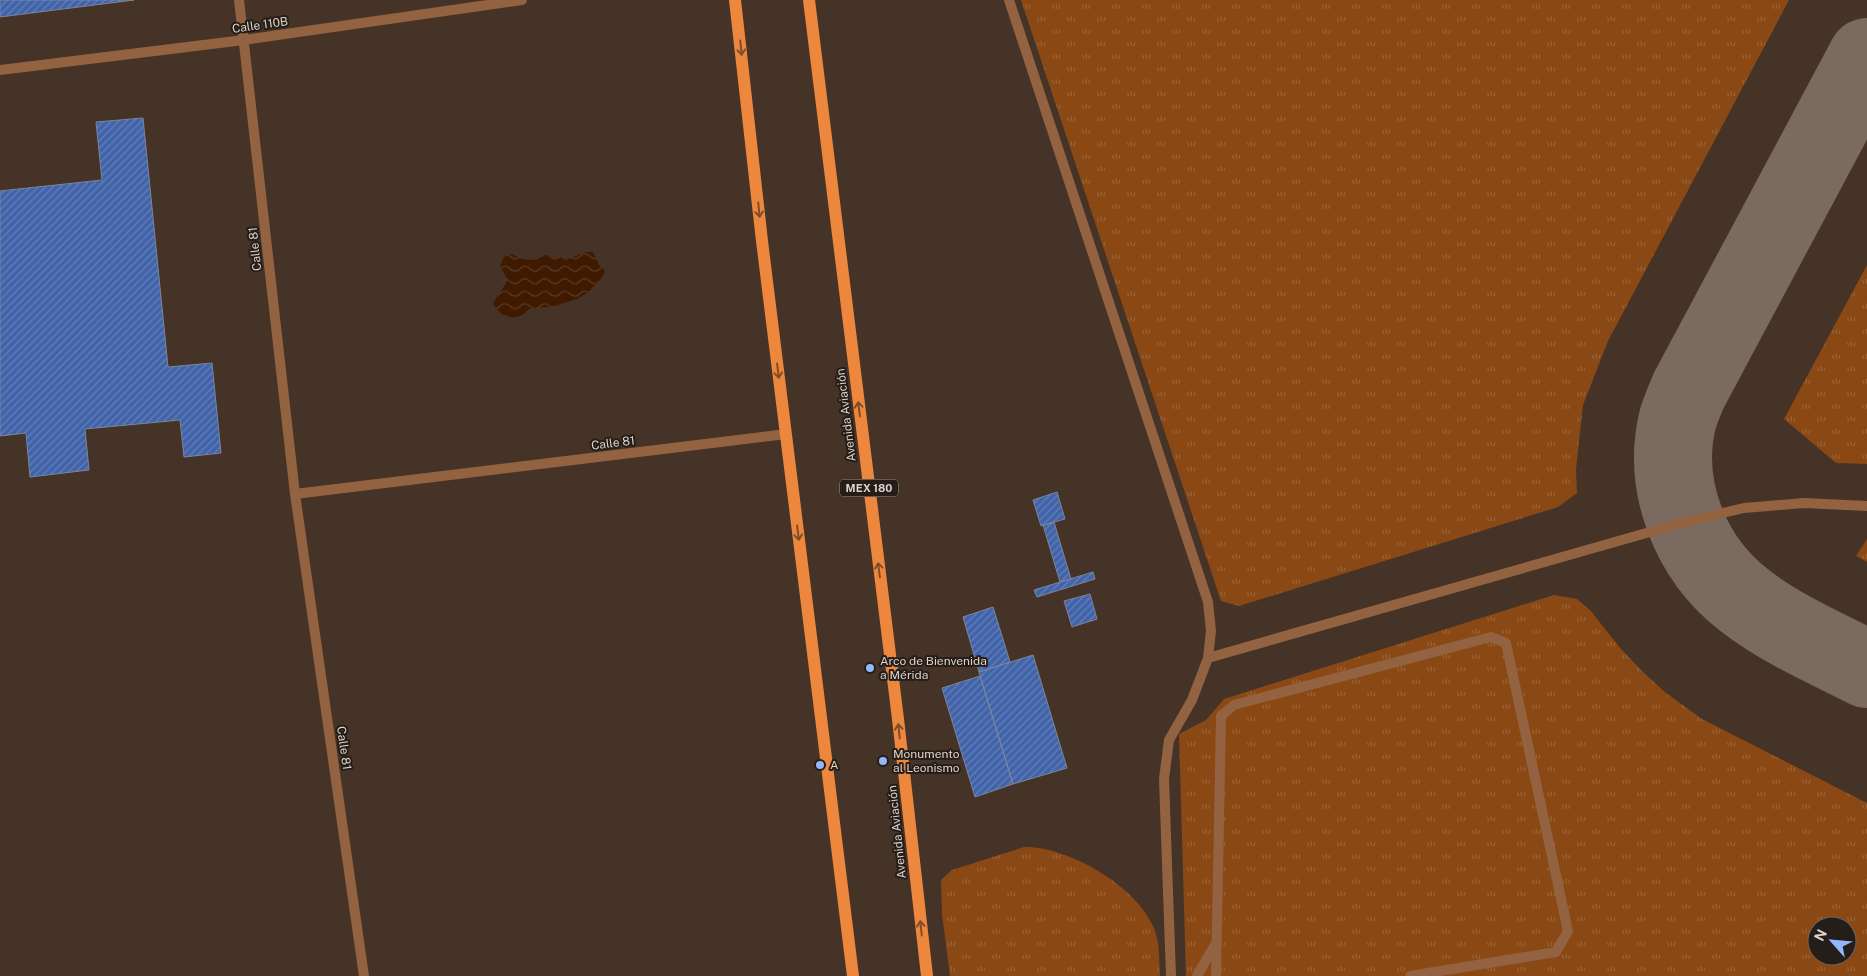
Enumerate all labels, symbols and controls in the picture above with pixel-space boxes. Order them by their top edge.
street label: Calle 110B [231,14,289,36]
one-way arrow [736,40,746,56]
one-way arrow [754,202,764,218]
street label: Calle 81 [246,226,264,272]
one-way arrow [773,363,783,379]
street label: Avenida Aviación [833,368,859,462]
one-way arrow [854,401,864,417]
street label: Calle 81 [590,433,636,453]
road number: MEX 180 [840,479,898,496]
one-way arrow [793,524,803,540]
one-way arrow [874,562,884,578]
place label: Arco de Bienvenida a Mérida [880,654,987,682]
marker: Arco de Bienvenida a Mérida [864,662,876,674]
one-way arrow [894,724,904,740]
street label: Calle 81 [334,725,354,771]
place label: Monumento al Leonismo [893,747,960,775]
marker: Monumento al Leonismo [877,755,889,767]
place label: A [830,758,839,772]
marker: A [814,759,826,771]
street label: Avenida Aviación [885,785,909,879]
north arrow [1807,916,1857,966]
one-way arrow [917,920,926,936]
text: N [1811,927,1830,944]

